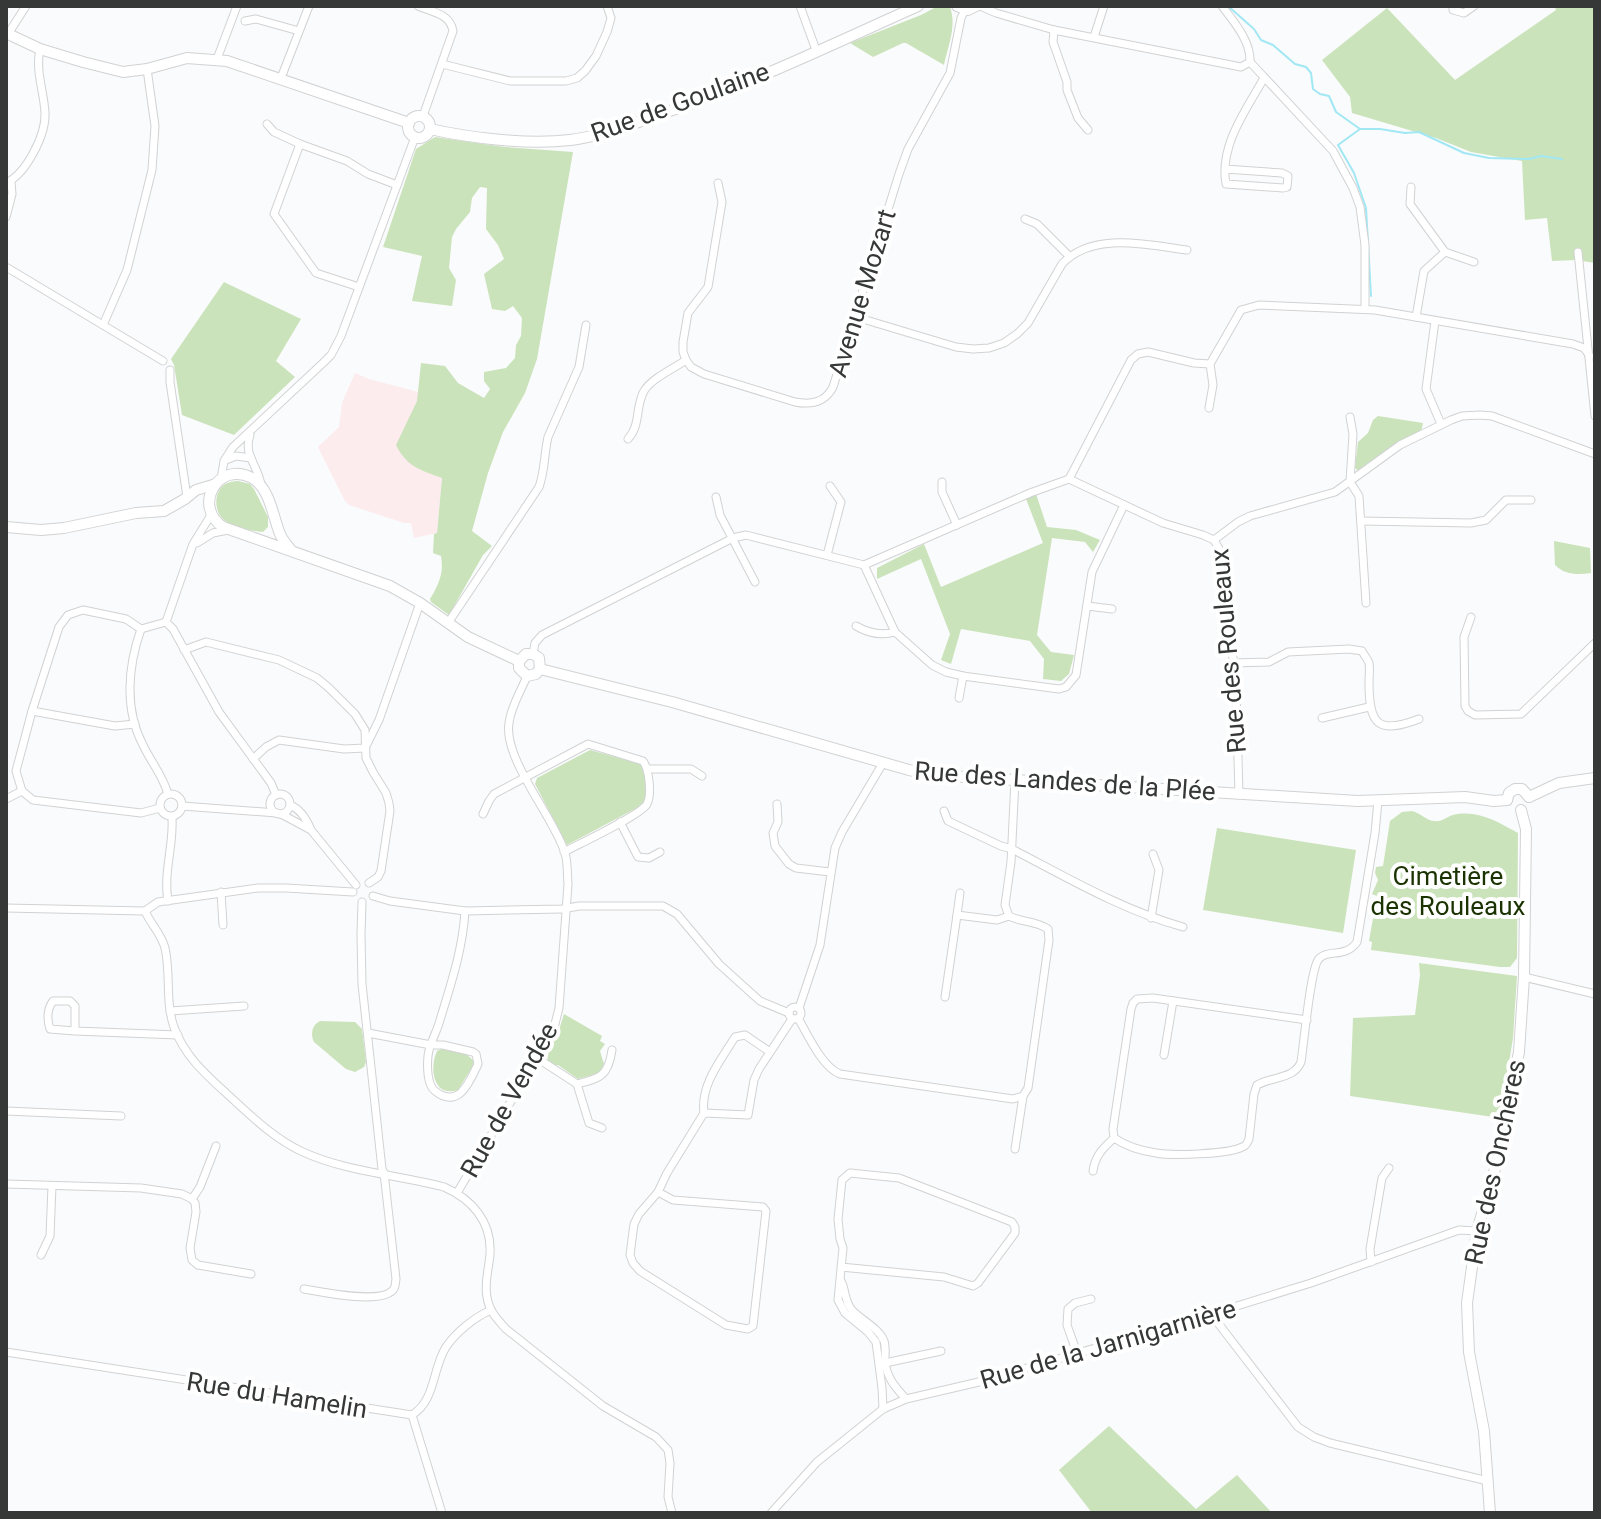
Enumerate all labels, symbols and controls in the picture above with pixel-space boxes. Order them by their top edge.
street label: Rue de Goulaine [587,56,773,148]
street label: Avenue Mozart [822,206,902,380]
street label: Rue des Rouleaux [1204,547,1252,755]
street label: Rue des Landes de la Plée [913,756,1217,806]
park label: Cimetière des Rouleaux [1371,861,1526,921]
street label: Rue de Vendée [454,1018,564,1182]
street label: Rue des Onchères [1459,1057,1531,1267]
street label: Rue de la Jarnigarnière [977,1293,1239,1395]
street label: Rue du Hamelin [185,1366,369,1424]

